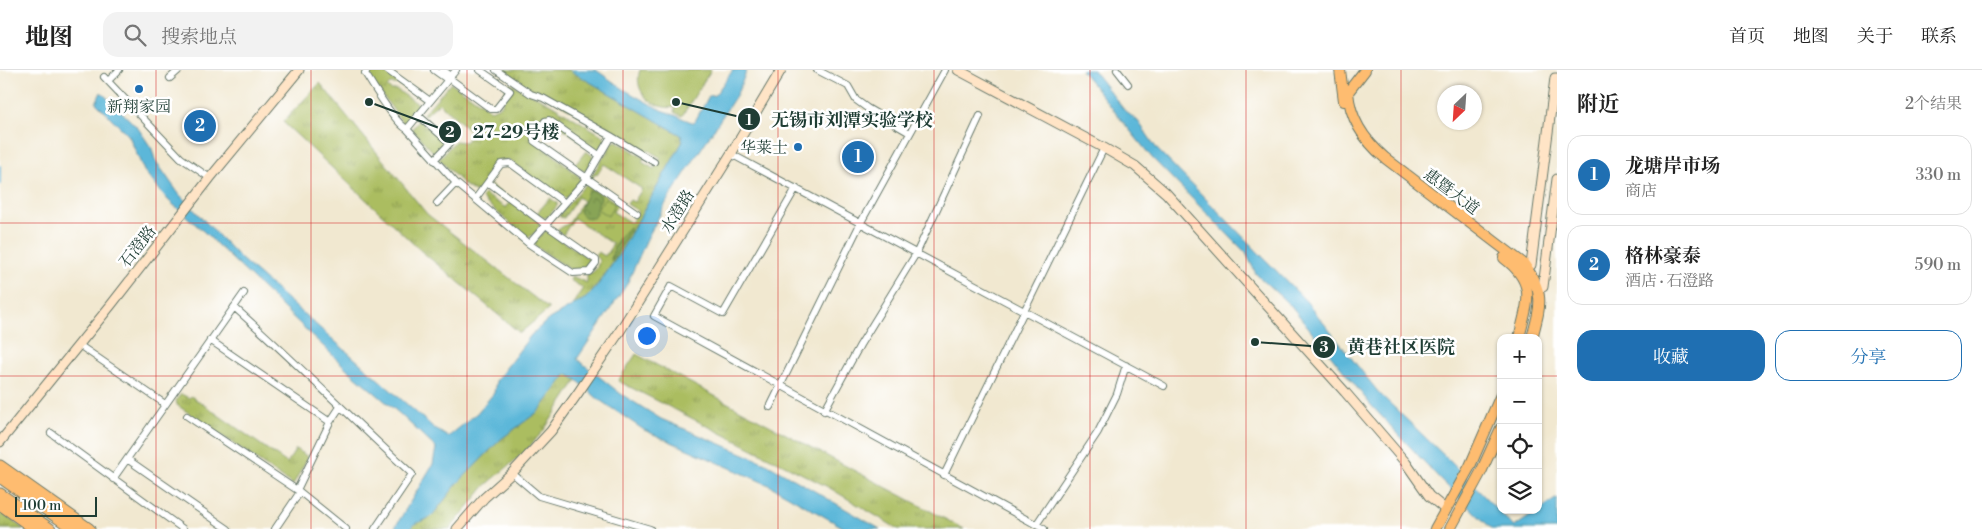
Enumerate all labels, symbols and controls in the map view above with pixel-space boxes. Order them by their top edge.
search box [103,12,453,57]
icon: search [121,21,149,49]
text: 地图 [25,23,73,53]
text: 搜索地点 [161,25,237,49]
text: 首页 [1729,25,1765,48]
text: 地图 [1793,25,1829,48]
text: 关于 [1857,25,1893,48]
text: 联系 [1921,25,1957,48]
marker: 新翔家园 [133,83,145,95]
north arrow [1437,85,1482,130]
text: 附近 [1577,92,1619,118]
text: 2个结果 [1905,94,1962,114]
place label: 新翔家园 [107,97,171,117]
callout: 无锡市刘潭实验学校 [736,103,943,136]
pin: 2 [184,107,216,145]
text: 无锡市刘潭实验学校 [771,109,933,132]
text: 1 [745,111,753,130]
callout: 27-29号楼 [438,116,569,149]
text: 27-29号楼 [473,121,559,144]
text: 2 [445,123,455,142]
place label: 华莱士 [740,138,788,158]
pin: 1 [842,138,874,176]
marker: 华莱士 [792,141,804,153]
text: 龙塘岸市场 [1625,154,1720,178]
street label: 惠暨大道 [1420,165,1483,219]
text: 1 [1590,165,1598,185]
text: 330 m [1915,165,1961,185]
text: 商店 [1625,181,1657,201]
street label: 水澄路 [657,186,699,237]
street label: 石澄路 [115,222,160,272]
text: 格林豪泰 [1625,244,1701,268]
text: 2 [1589,255,1599,275]
text: 590 m [1915,255,1961,275]
text: 酒店 · 石澄路 [1625,271,1714,291]
your location [634,323,660,349]
button: 收藏 [1577,330,1765,381]
button: 分享 [1775,330,1962,381]
callout: 黄巷社区医院 [1312,331,1465,364]
map controls [1497,334,1542,514]
button: + [1497,334,1542,379]
text: 黄巷社区医院 [1347,336,1455,359]
text: 3 [1319,338,1329,357]
button: − [1497,379,1542,424]
button: locate [1497,424,1542,469]
button: layers [1497,469,1542,514]
scale bar [15,494,98,517]
text: 100 m [22,497,61,515]

